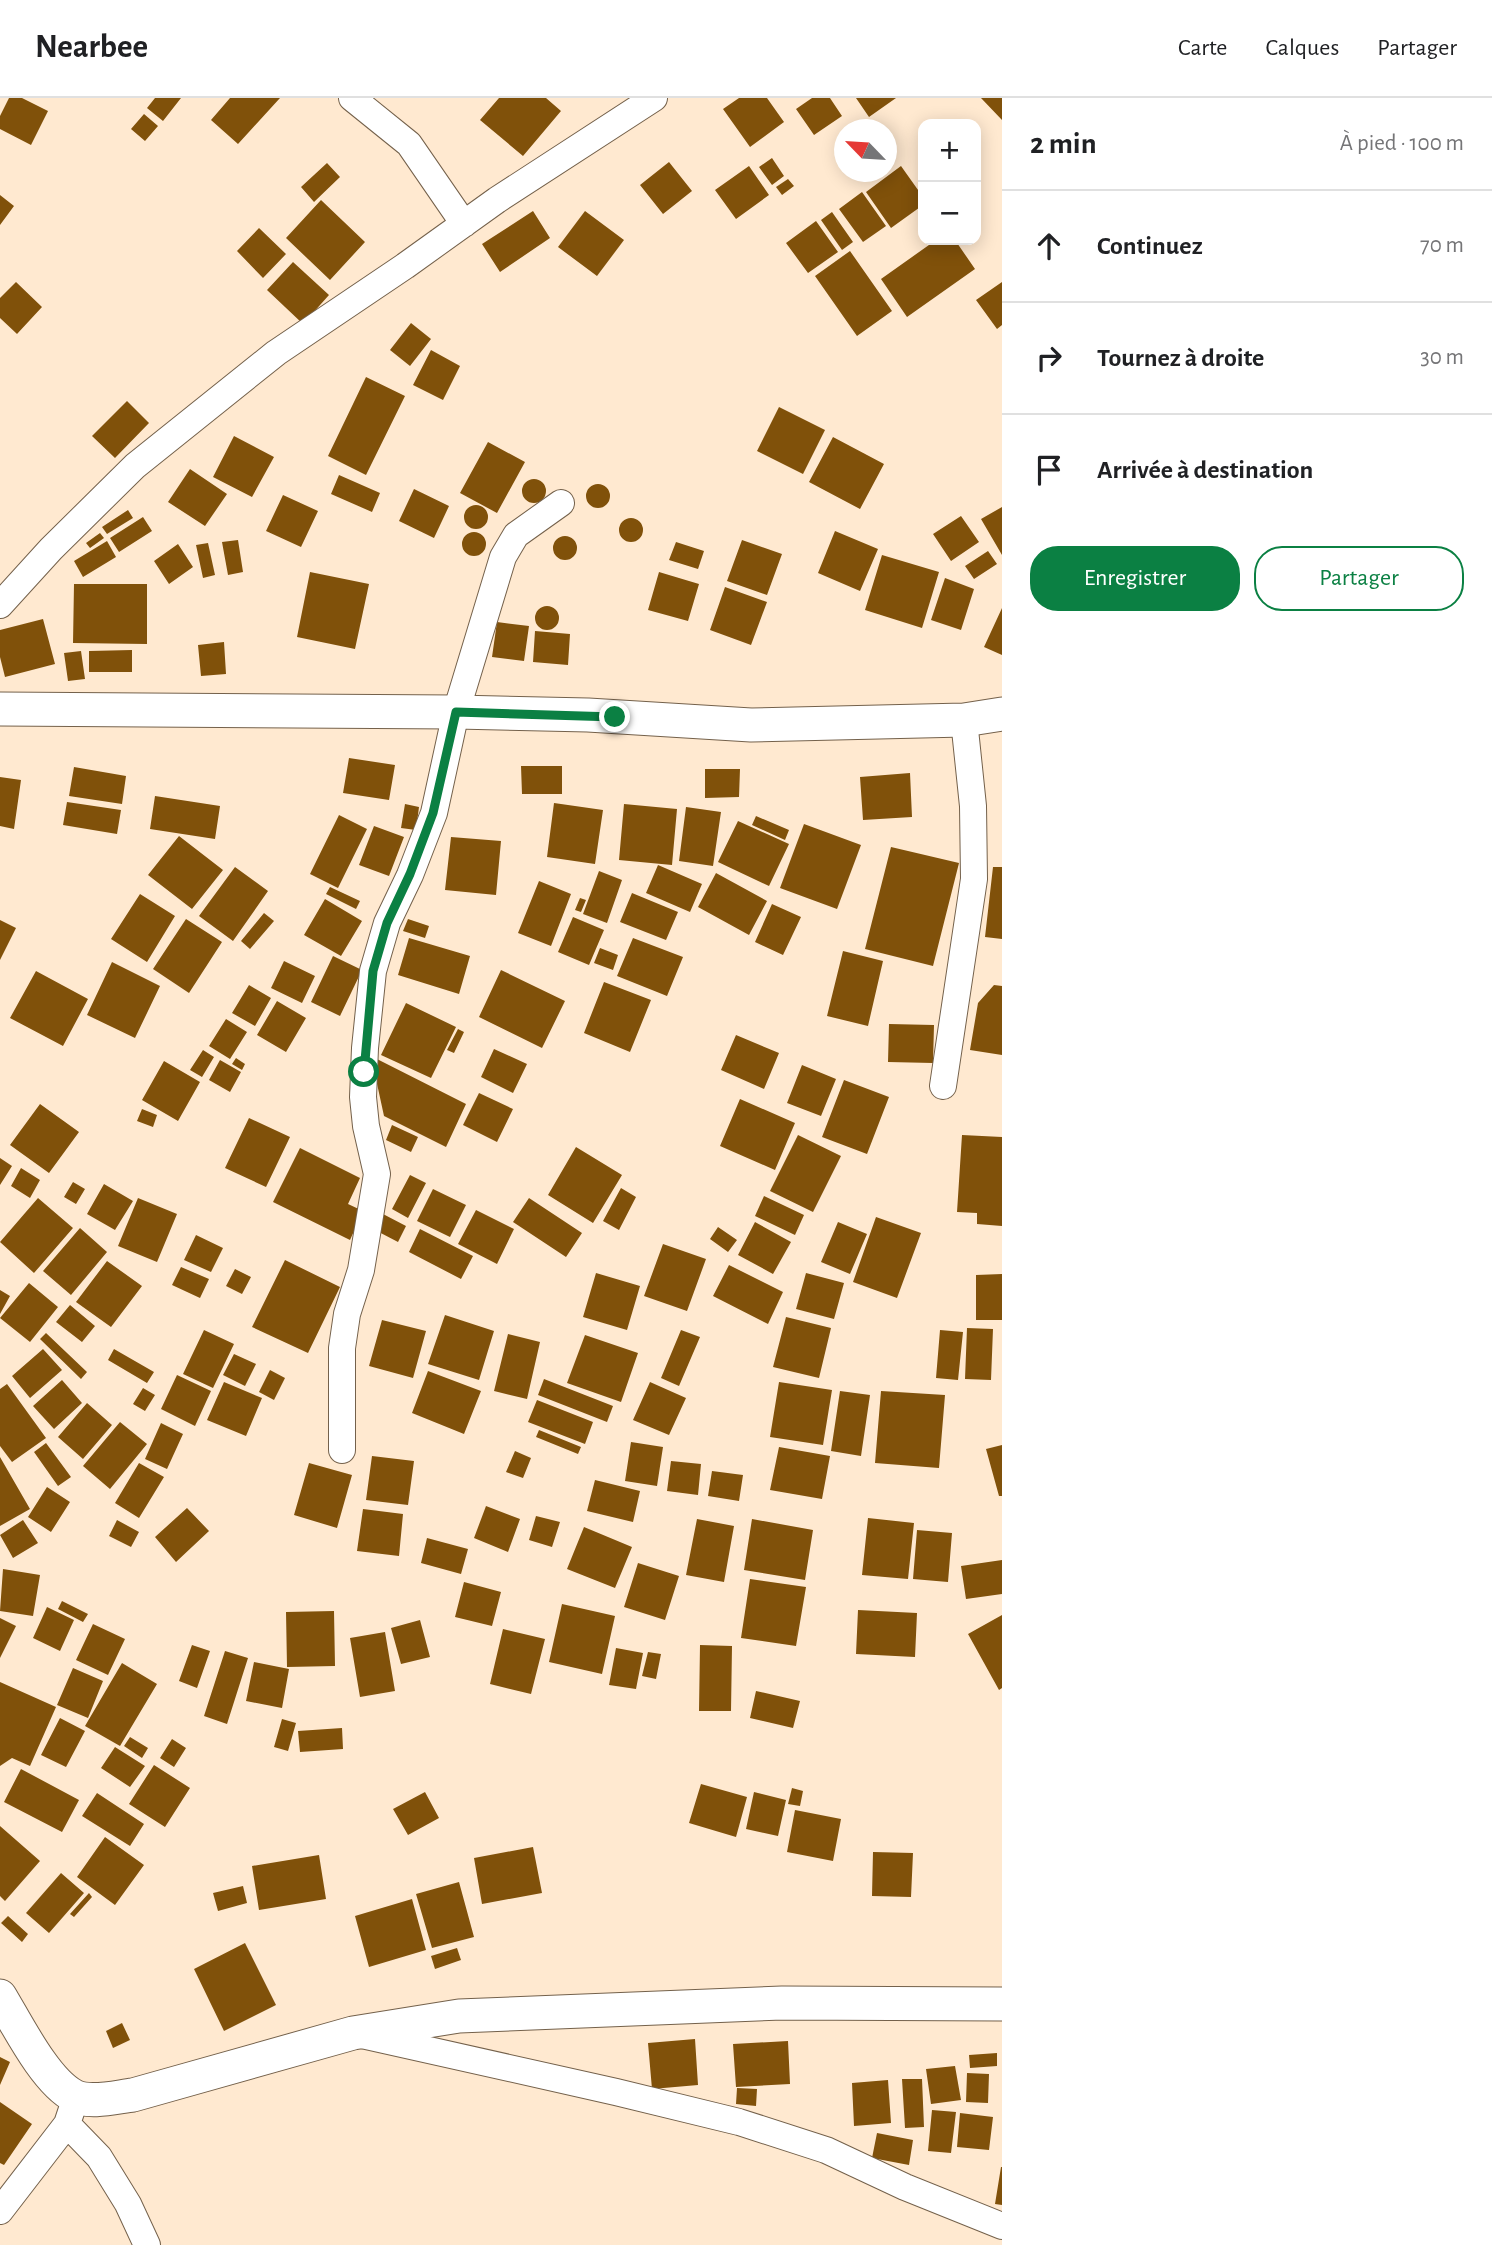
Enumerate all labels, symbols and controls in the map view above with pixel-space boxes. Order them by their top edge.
text: Nearbee [35,31,148,64]
text: Carte [1178,36,1227,60]
text: Calques [1265,36,1339,60]
text: Partager [1377,36,1457,60]
north arrow [834,119,897,182]
map controls [918,119,981,245]
button: + [918,119,981,182]
text: 2 min [1030,129,1097,159]
text: À pied · 100 m [1340,132,1464,155]
button: − [918,182,981,245]
icon: ahead [1030,227,1068,265]
text: Continuez [1097,233,1203,259]
text: 70 m [1420,234,1464,257]
icon: right [1030,339,1068,377]
text: Tournez à droite [1097,345,1264,371]
text: 30 m [1420,346,1464,369]
icon: arrive [1030,451,1068,489]
text: Arrivée à destination [1097,457,1313,483]
button: Enregistrer [1030,546,1240,611]
button: Partager [1254,546,1464,611]
route end [599,701,630,732]
route start [348,1056,379,1087]

